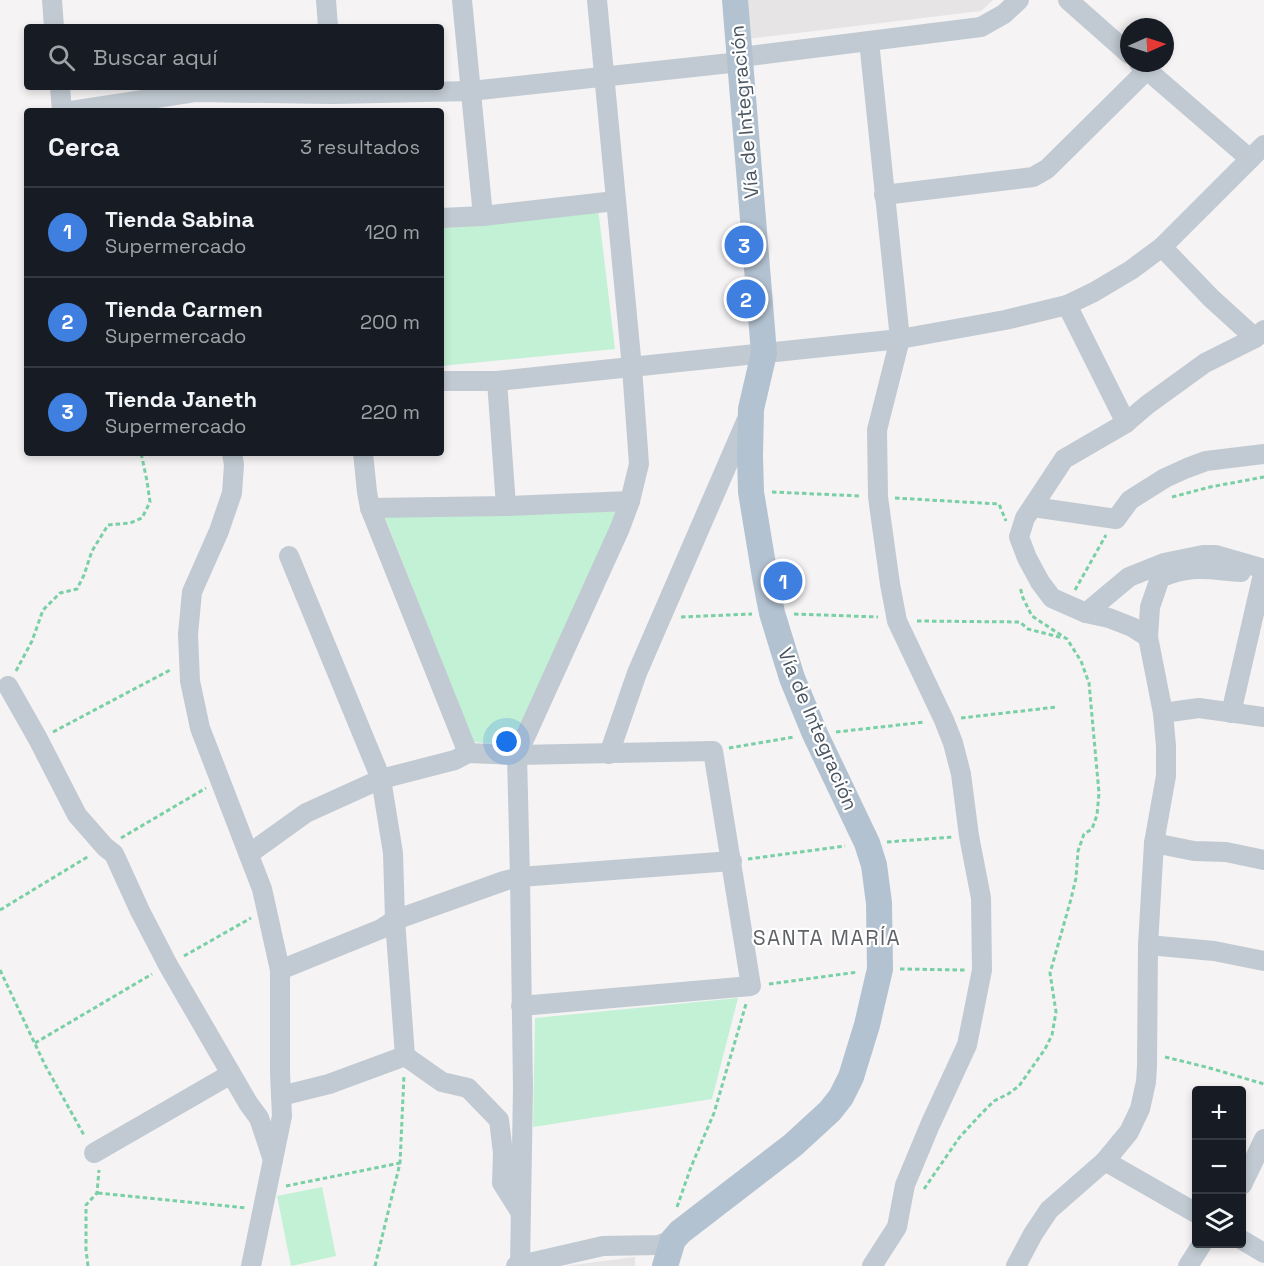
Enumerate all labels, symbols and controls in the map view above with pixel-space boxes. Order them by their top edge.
north arrow [1120,18,1174,72]
search box [24,24,444,90]
street label: Vía de Integración [723,24,765,200]
icon: search [45,41,78,74]
text: Buscar aquí [93,43,218,71]
text: Cerca [48,130,120,164]
text: 3 resultados [300,134,420,160]
text: Tienda Sabina [105,205,254,233]
text: 1 [63,219,72,245]
text: 120 m [364,219,420,245]
pin: 3 [724,222,764,268]
text: Supermercado [105,233,246,259]
pin: 2 [726,276,766,322]
text: Tienda Carmen [105,295,263,323]
text: 2 [62,309,73,335]
text: 200 m [360,309,420,335]
text: Supermercado [105,323,246,349]
text: Tienda Janeth [105,385,257,413]
text: 3 [61,399,74,425]
text: 220 m [361,399,420,425]
text: Supermercado [105,413,246,439]
pin: 1 [764,558,802,604]
street label: Vía de Integración [772,644,864,814]
your location [492,727,521,756]
district label: SANTA MARÍA [753,924,901,951]
map controls [1192,1086,1246,1248]
button: + [1192,1086,1246,1140]
button: − [1192,1140,1246,1194]
button: layers [1192,1194,1246,1248]

